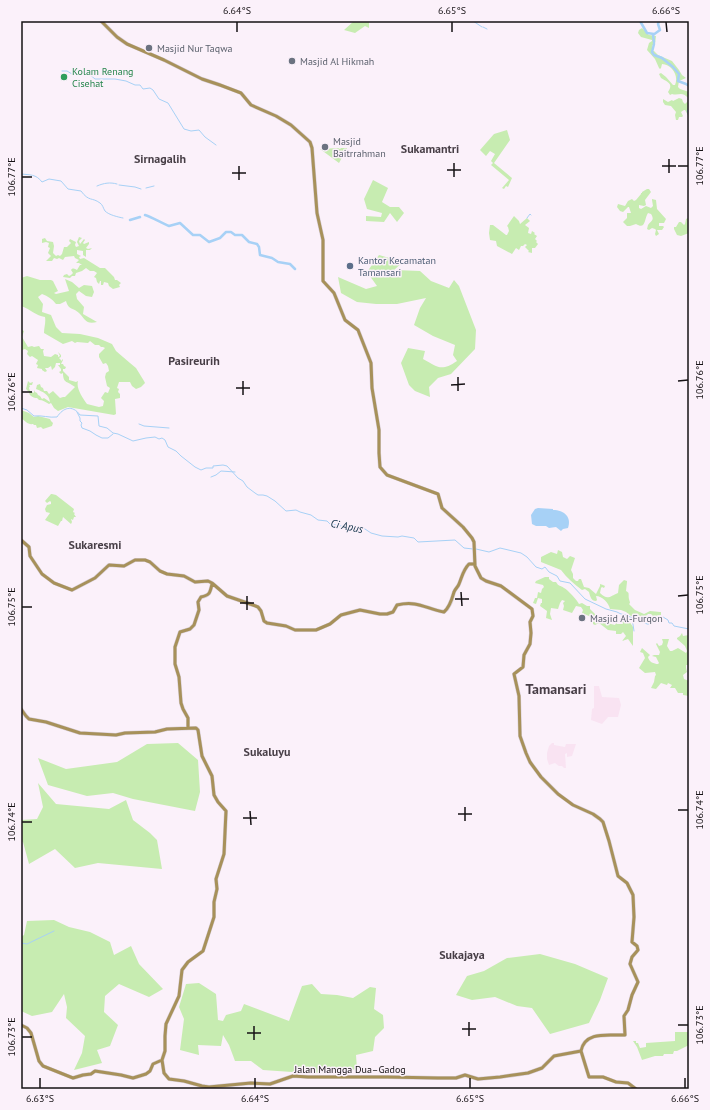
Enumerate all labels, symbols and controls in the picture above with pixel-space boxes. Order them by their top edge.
text: 6.64°S [223,4,251,17]
text: 6.65°S [438,4,466,17]
text: 6.66°S [652,4,680,17]
place label: Masjid Nur Taqwa [157,42,233,55]
marker: Masjid Nur Taqwa [144,43,154,53]
place label: Masjid Al Hikmah [300,55,374,68]
marker: Masjid Al Hikmah [287,56,297,66]
place label: Kolam Renang Cisehat [72,65,133,90]
marker: Kolam Renang Cisehat [59,72,69,82]
place label: Masjid Baitrrahman [333,135,386,160]
district label: Sukamantri [401,141,459,156]
marker: Masjid Baitrrahman [320,142,330,152]
text: 106.77°E [693,147,706,186]
district label: Sirnagalih [134,151,186,166]
text: 106.77°E [5,158,18,197]
place label: Kantor Kecamatan Tamansari [358,254,436,279]
marker: Kantor Kecamatan Tamansari [345,261,355,271]
district label: Pasireurih [168,353,220,368]
text: 106.76°E [693,361,706,400]
text: 106.76°E [5,373,18,412]
water label: Ci Apus [330,516,365,536]
district label: Sukaresmi [69,537,121,552]
text: 106.75°E [693,576,706,615]
text: 106.75°E [5,588,18,627]
place label: Masjid Al-Furqon [590,612,663,625]
marker: Masjid Al-Furqon [577,613,587,623]
district label: Tamansari [526,680,587,698]
district label: Sukaluyu [244,744,290,759]
text: 106.74°E [693,791,706,830]
text: 106.74°E [5,803,18,842]
district label: Sukajaya [439,947,485,962]
text: 106.73°E [693,1006,706,1045]
text: 106.73°E [5,1018,18,1057]
street label: Jalan Mangga Dua–Gadog [293,1063,406,1076]
text: 6.63°S [26,1092,54,1105]
text: 6.64°S [241,1092,269,1105]
text: 6.65°S [456,1092,484,1105]
text: 6.66°S [671,1092,699,1105]

